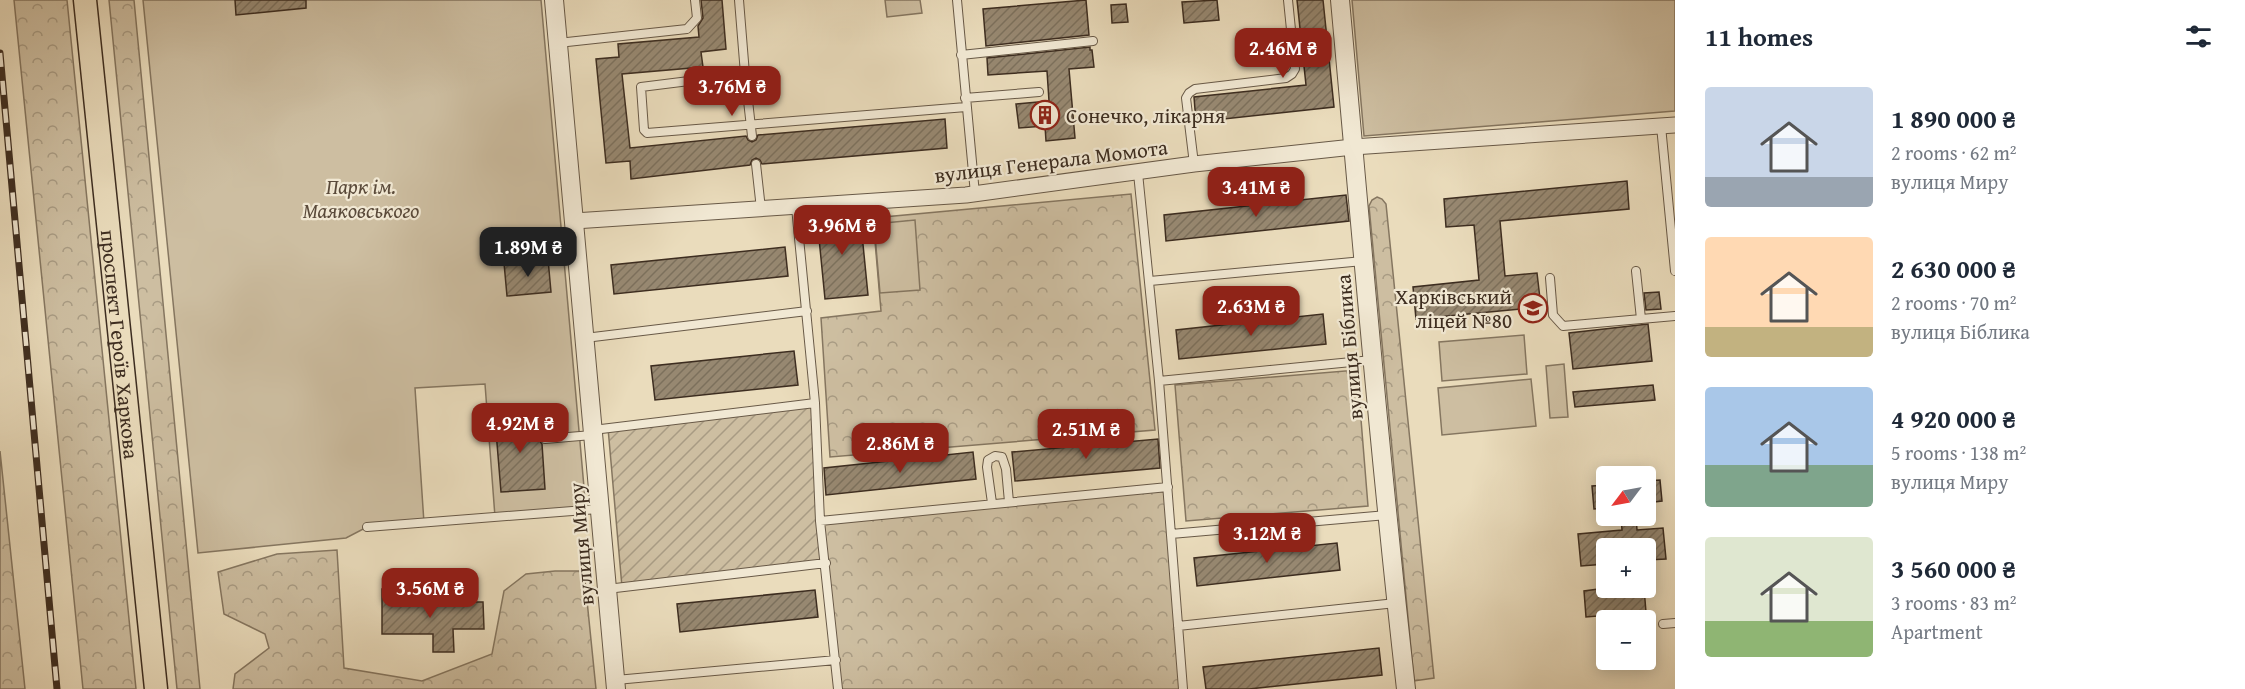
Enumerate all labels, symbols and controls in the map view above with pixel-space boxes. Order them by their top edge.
text: 11 homes [1705,17,1813,56]
icon: filters [2182,20,2215,53]
pin: 2.46M ₴ [1228,28,1338,79]
text: 2.46M ₴ [1249,33,1317,62]
pin: 3.76M ₴ [677,66,787,117]
text: 3.76M ₴ [698,71,766,100]
building icon: Сонечко, лікарня [1029,99,1061,131]
text: 1 890 000 ₴ [1891,99,2016,138]
place label: Сонечко, лікарня [1066,100,1226,131]
icon: home [1753,111,1825,183]
street label: вулиця Генерала Момота [933,131,1169,191]
text: 2 rooms · 62 m² [1891,138,2017,167]
pin: 3.41M ₴ [1201,167,1311,218]
text: вулиця Миру [1891,167,2008,196]
park label: Парк ім. Маяковського [303,171,419,226]
text: 3.41M ₴ [1222,172,1290,201]
pin: 3.96M ₴ [787,205,897,256]
text: 3.96M ₴ [808,210,876,239]
pin: 1.89M ₴ [473,227,583,278]
street label: проспект Героїв Харкова [93,228,148,460]
text: 1.89M ₴ [494,232,562,261]
text: 2 630 000 ₴ [1891,249,2016,288]
icon: home [1753,261,1825,333]
street label: вулиця Біблика [1327,273,1371,421]
place label: Харківський ліцей №80 [1395,281,1512,336]
pin: 2.63M ₴ [1196,286,1306,337]
text: 2 rooms · 70 m² [1891,288,2017,317]
text: 2.63M ₴ [1217,291,1285,320]
school or university icon: Харківський ліцей №80 [1517,292,1549,324]
text: вулиця Біблика [1891,317,2030,346]
text: 4 920 000 ₴ [1891,399,2016,438]
pin: 4.92M ₴ [465,403,575,454]
text: 4.92M ₴ [486,408,554,437]
pin: 2.51M ₴ [1031,409,1141,460]
icon: home [1753,411,1825,483]
text: 2.51M ₴ [1052,414,1120,443]
pin: 2.86M ₴ [845,423,955,474]
text: 2.86M ₴ [866,428,934,457]
text: 5 rooms · 138 m² [1891,438,2026,467]
north arrow [1596,466,1656,526]
map controls [1596,466,1656,670]
text: вулиця Миру [1891,467,2008,496]
street label: вулиця Миру [560,481,602,607]
pin: 3.12M ₴ [1212,513,1322,564]
text: 3.12M ₴ [1233,518,1301,547]
button: + [1596,538,1656,598]
text: 3 560 000 ₴ [1891,549,2016,588]
icon: home [1753,561,1825,633]
pin: 3.56M ₴ [375,568,485,619]
text: 3.56M ₴ [396,573,464,602]
text: 3 rooms · 83 m² [1891,588,2017,617]
button: − [1596,610,1656,670]
text: Apartment [1891,617,1983,646]

